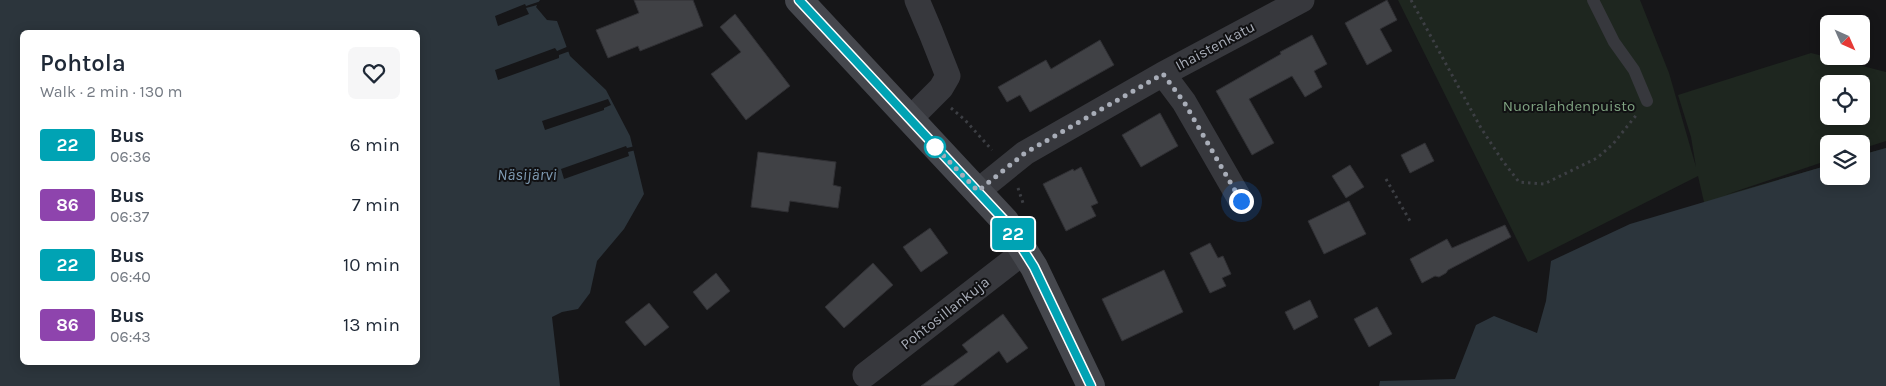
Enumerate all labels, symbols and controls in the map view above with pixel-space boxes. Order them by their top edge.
north arrow [1820,15,1870,65]
map controls [1820,15,1870,185]
street label: Ihaistenkatu [1172,17,1258,75]
button: heart [348,47,400,99]
text: Pohtola [40,49,126,77]
button: locate [1820,75,1870,125]
text: Walk · 2 min · 130 m [40,82,182,101]
park label: Nuoralahdenpuisto [1503,97,1635,115]
text: Bus [110,125,144,147]
text: 22 [57,134,78,156]
text: 6 min [350,134,400,156]
button: layers [1820,135,1870,185]
unlabelled marker [924,136,946,158]
text: 06:36 [110,147,151,166]
water label: Näsijärvi [497,165,557,184]
text: Bus [110,185,144,207]
your location [1229,189,1254,214]
text: 86 [56,194,79,216]
text: 7 min [352,194,400,216]
text: 06:37 [110,207,149,226]
line badge: 22 [990,218,1036,250]
text: 22 [1002,223,1024,245]
text: Bus [110,245,144,267]
text: 22 [57,254,78,276]
text: 10 min [343,254,400,276]
text: 06:40 [110,267,151,286]
street label: Pohtosillankuja [897,273,993,353]
text: Bus [110,305,144,327]
text: 86 [56,314,79,336]
text: 13 min [343,314,400,336]
text: 06:43 [110,327,151,346]

